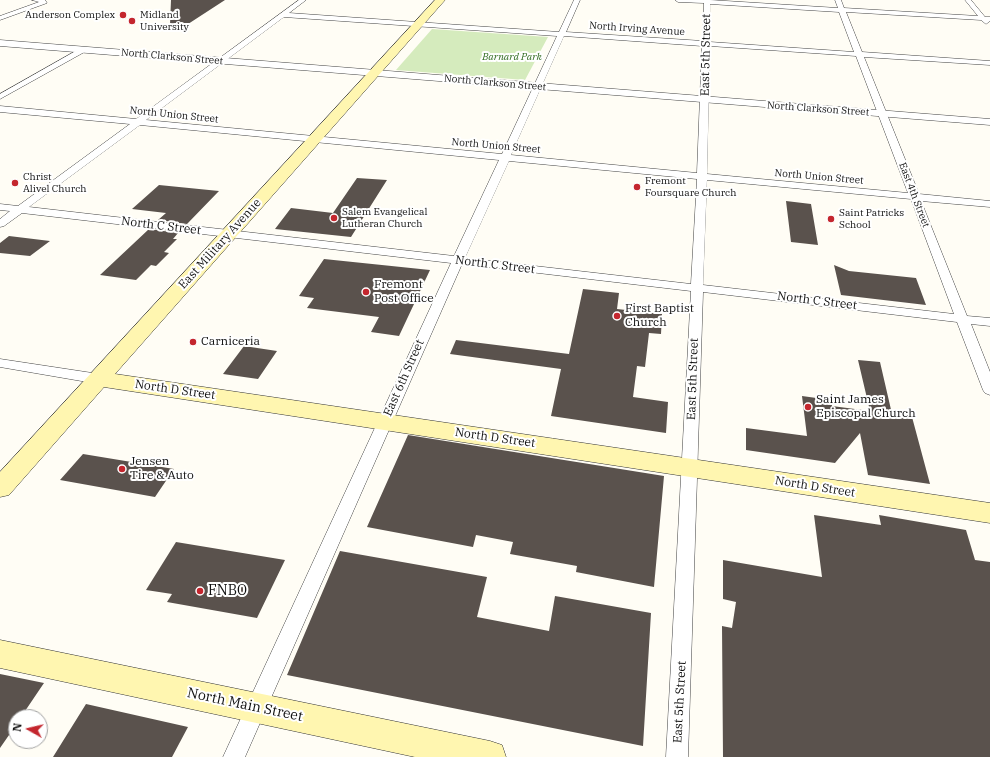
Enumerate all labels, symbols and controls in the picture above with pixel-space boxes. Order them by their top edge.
place label: Anderson Complex [25,9,115,21]
place label: Midland University [140,9,189,32]
marker: Anderson Complex [118,10,128,20]
street label: East 5th Street [698,14,714,96]
marker: Midland University [127,16,137,26]
street label: North Irving Avenue [589,20,685,38]
street label: North Clarkson Street [120,47,224,67]
park label: Barnard Park [482,51,542,63]
street label: North Clarkson Street [443,73,547,93]
street label: North Clarkson Street [766,99,870,119]
street label: North Union Street [129,104,219,126]
street label: North Union Street [451,136,541,156]
street label: East 4th Street [896,161,932,229]
street label: North Union Street [774,167,864,187]
place label: Christ Alivel Church [23,171,87,194]
place label: Fremont Foursquare Church [645,175,736,198]
marker: Christ Alivel Church [10,178,20,188]
marker: Fremont Foursquare Church [632,182,642,192]
street label: East Military Avenue [176,196,264,292]
place label: Salem Evangelical Lutheran Church [342,206,427,230]
place label: Saint Patricks School [839,207,904,230]
marker: Salem Evangelical Lutheran Church [329,213,339,223]
street label: North C Street [120,214,202,238]
marker: Saint Patricks School [826,214,836,224]
street label: North C Street [454,253,536,277]
place label: Fremont Post Office [374,278,434,306]
marker: Fremont Post Office [361,287,371,297]
street label: North C Street [776,289,858,313]
place label: First Baptist Church [625,302,694,330]
marker: First Baptist Church [612,311,622,321]
place label: Carniceria [201,335,260,349]
marker: Carniceria [188,337,198,347]
street label: East 6th Street [381,337,427,419]
street label: East 5th Street [684,338,702,420]
street label: North D Street [134,377,216,403]
place label: Saint James Episcopal Church [816,393,916,421]
marker: Saint James Episcopal Church [803,402,813,412]
street label: North D Street [454,425,536,451]
place label: Jensen Tire & Auto [130,455,194,483]
marker: Jensen Tire & Auto [117,464,127,474]
street label: North D Street [774,474,856,500]
place label: FNBO [208,583,247,599]
marker: FNBO [195,586,205,596]
street label: East 5th Street [671,660,689,744]
street label: North Main Street [186,685,304,725]
north arrow [8,709,48,749]
text: N [10,722,25,733]

